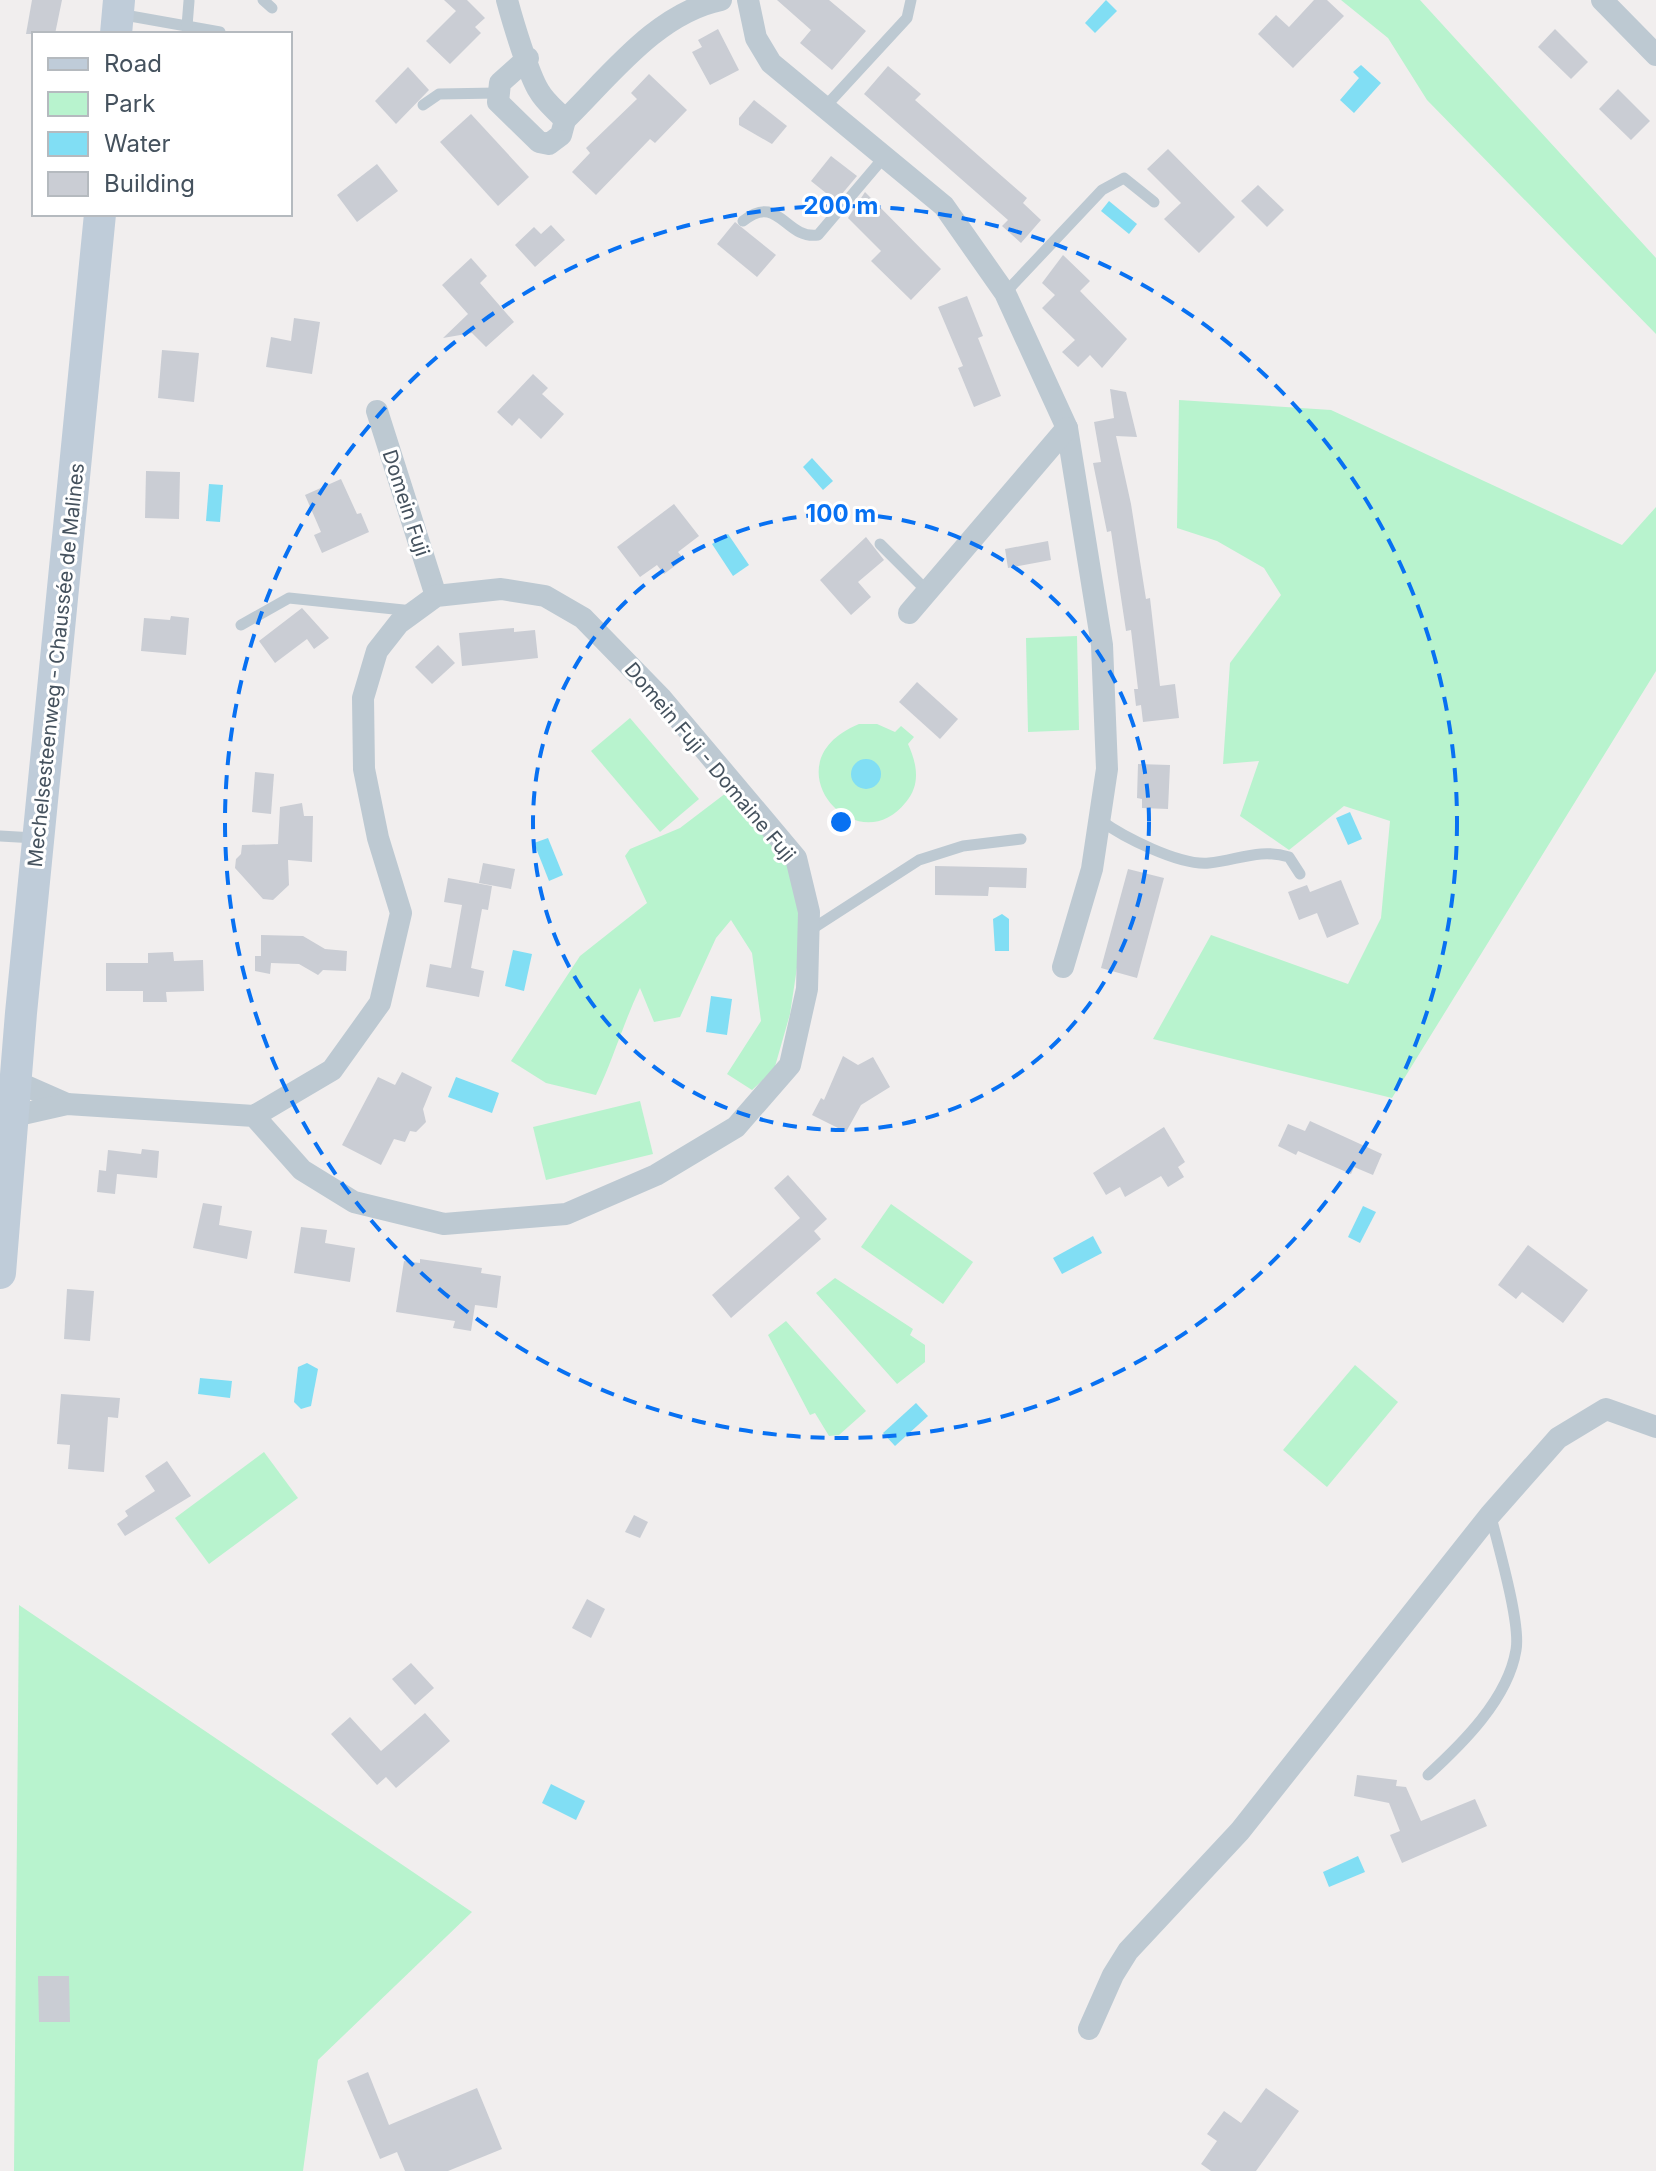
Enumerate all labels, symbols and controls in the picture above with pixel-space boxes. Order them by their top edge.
legend [32,32,292,216]
text: Road [104,49,162,78]
text: Park [104,89,155,118]
text: Water [104,129,171,158]
text: Building [104,169,195,198]
text: 200 m [803,191,879,220]
street label: Domein Fuji [378,447,434,559]
street label: Mechelsesteenweg - Chaussée de Malines [23,462,89,868]
text: 100 m [806,499,876,528]
street label: Domein Fuji - Domaine Fuji [620,657,800,867]
centre of rings [827,808,855,836]

